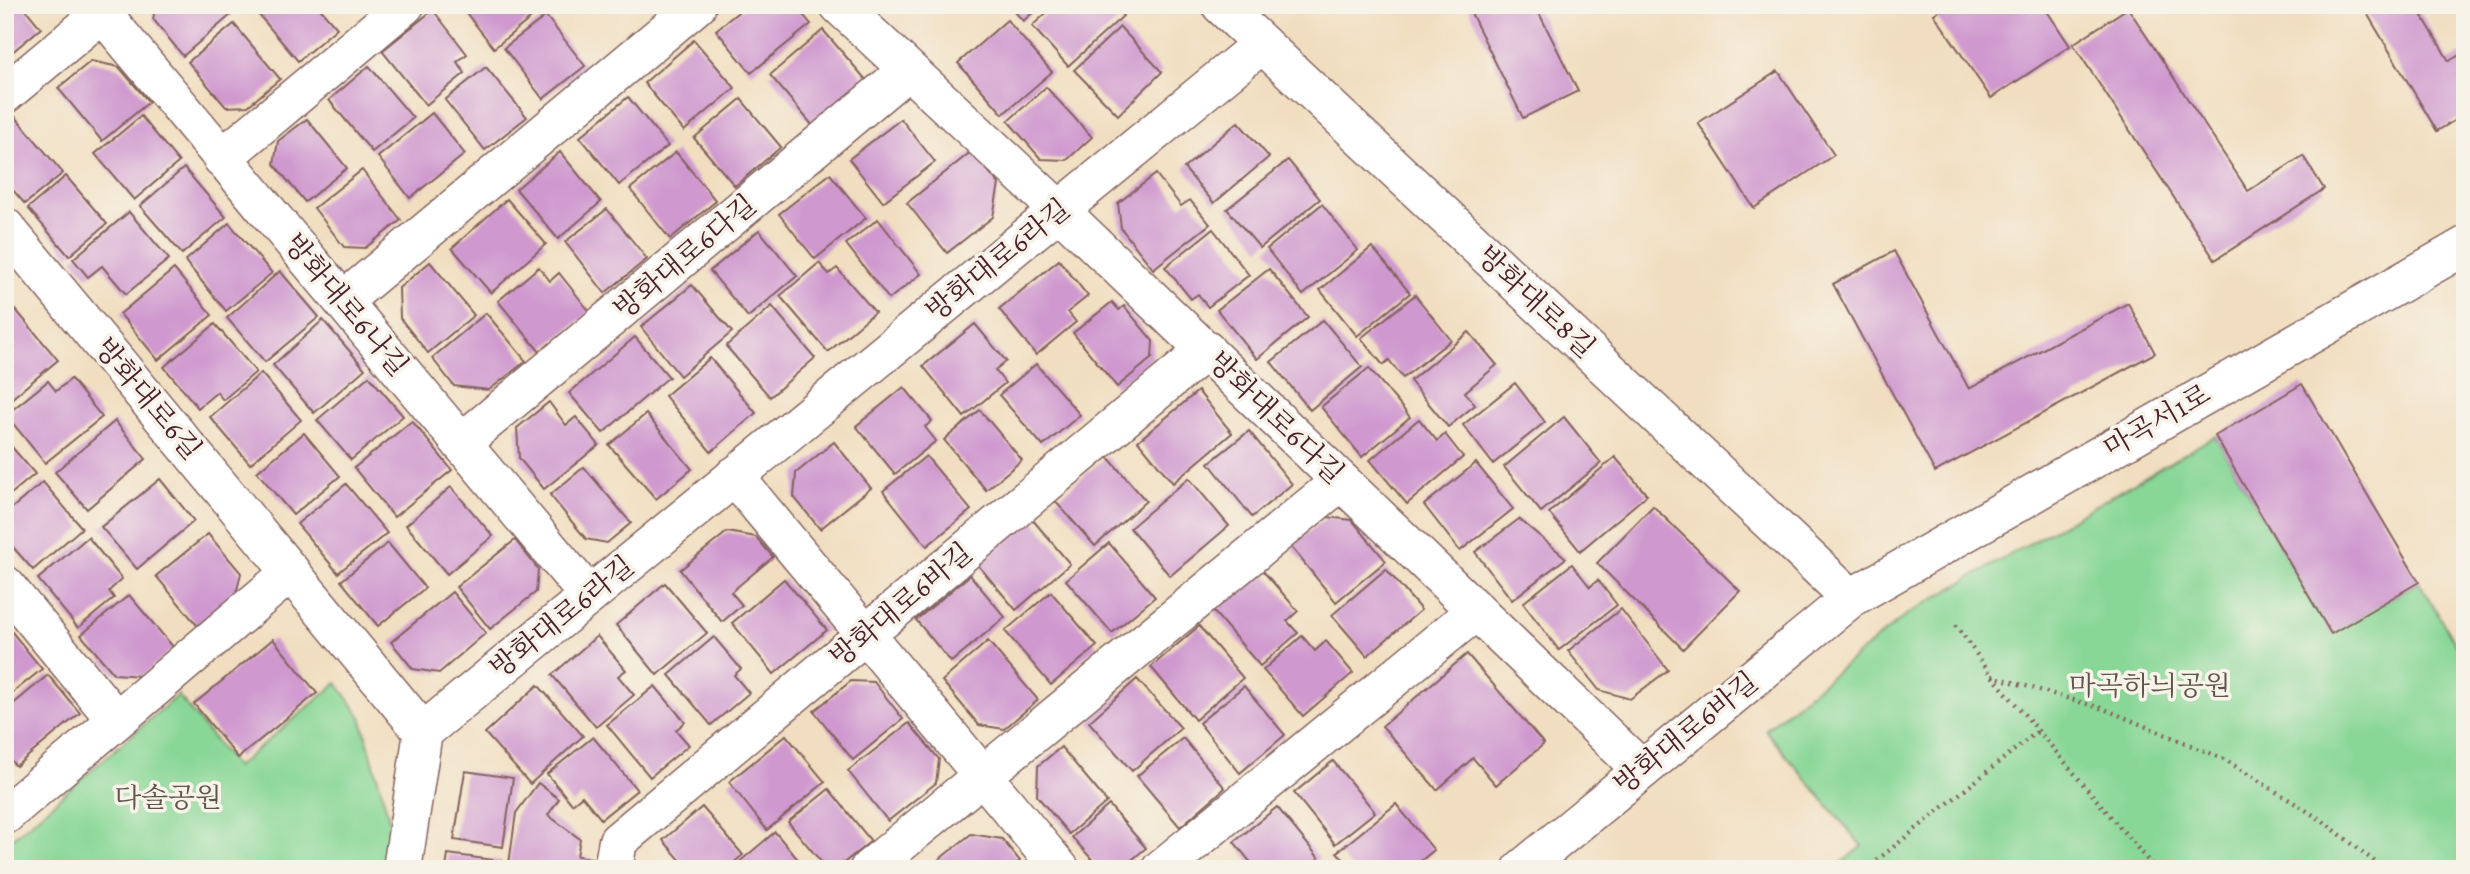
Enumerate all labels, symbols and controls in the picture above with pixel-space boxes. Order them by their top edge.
street label: 방화대로6다길 [606,186,764,328]
street label: 방화대로6라길 [918,190,1078,330]
street label: 방화대로6나길 [275,226,417,384]
street label: 방화대로8길 [1469,237,1603,367]
street label: 방화대로6길 [86,330,210,468]
street label: 방화대로6다길 [1200,343,1352,493]
street label: 마곡서1로 [2096,375,2218,467]
street label: 방화대로6바길 [822,534,980,676]
street label: 방화대로6라길 [482,547,642,687]
street label: 방화대로6바길 [1606,663,1766,803]
park label: 마곡하늬공원 [2069,667,2231,705]
park label: 다솔공원 [114,779,222,817]

